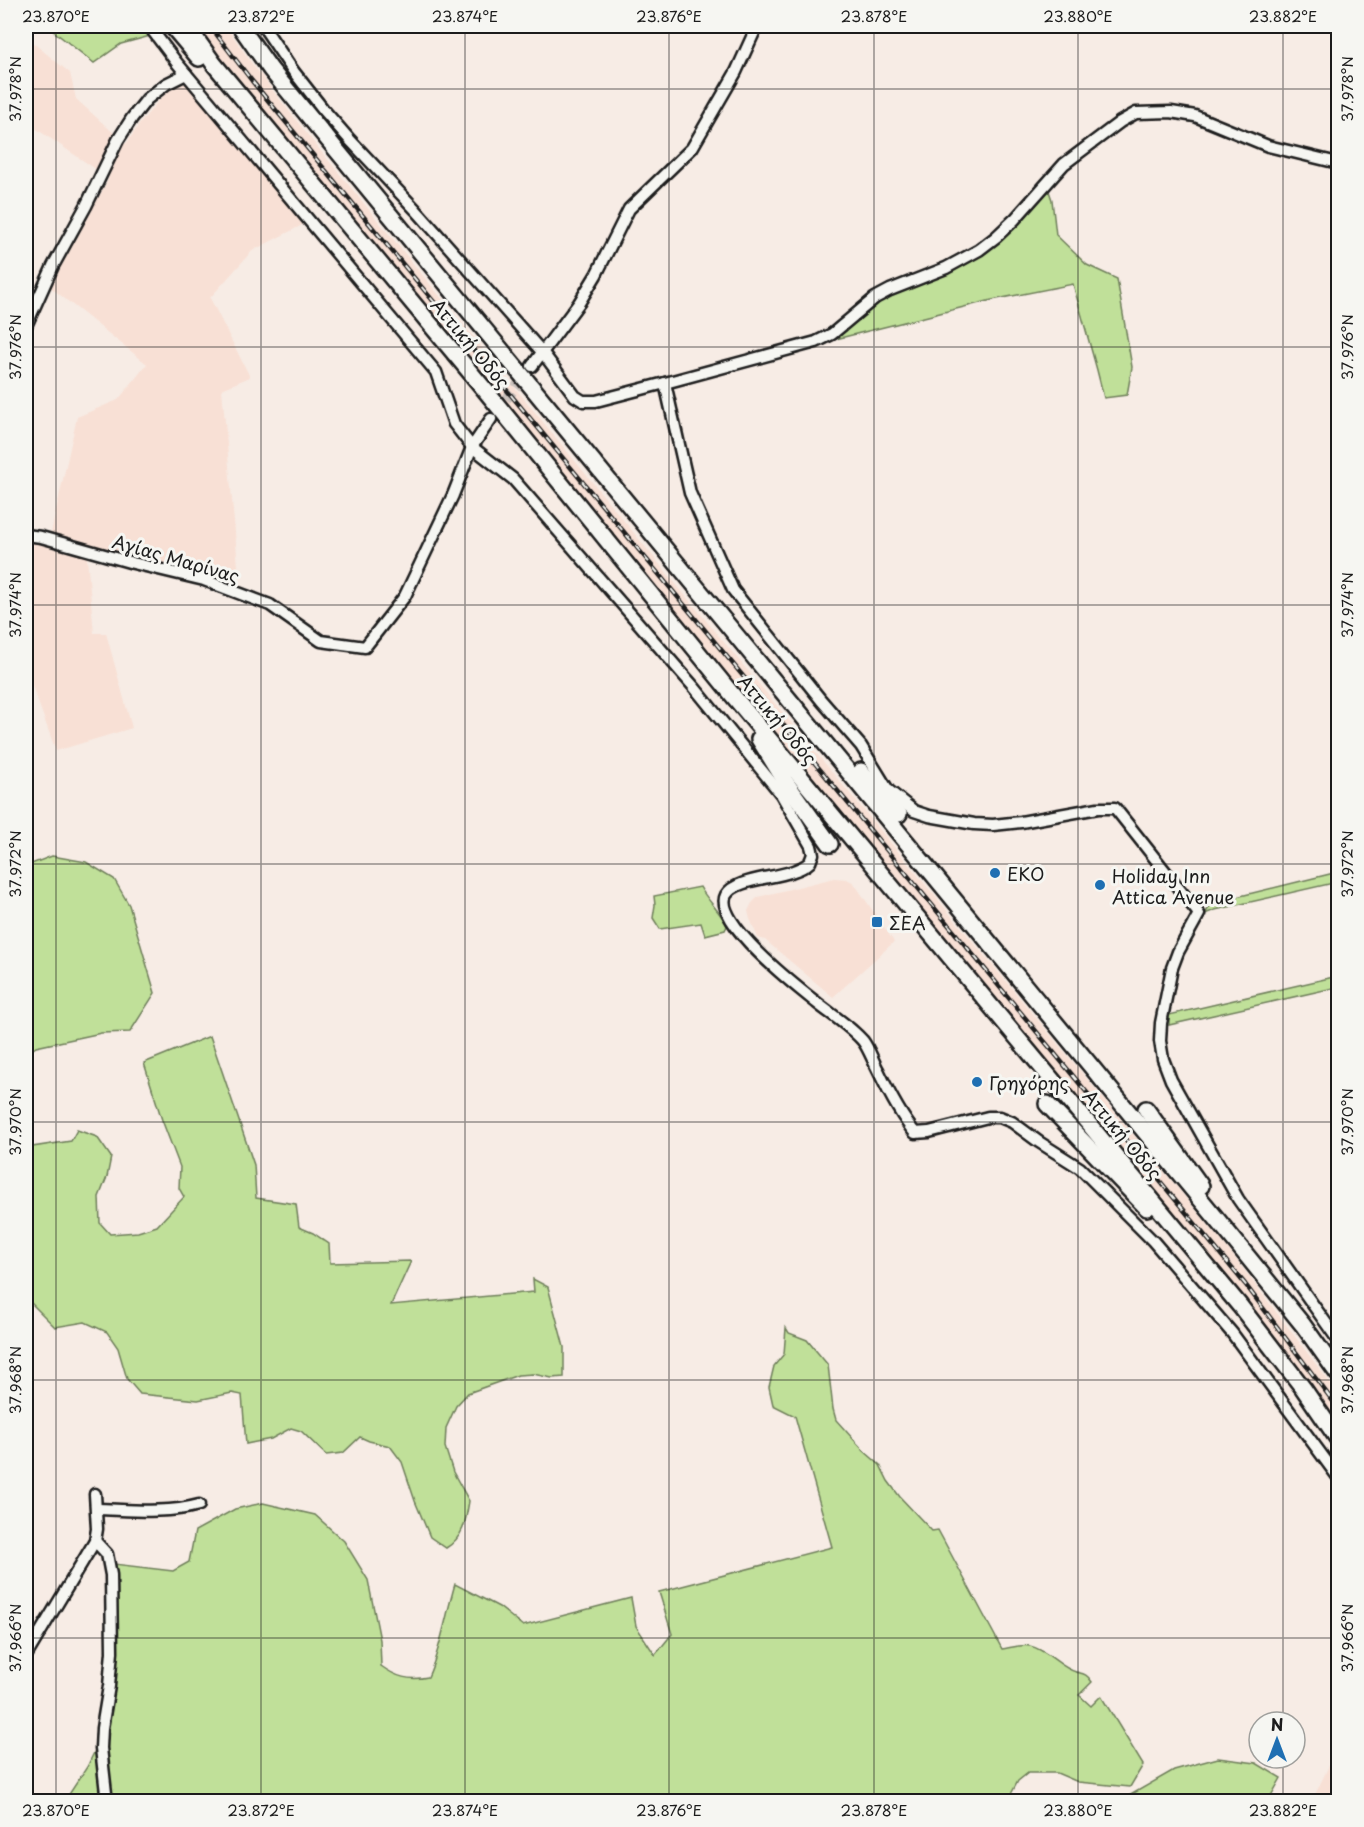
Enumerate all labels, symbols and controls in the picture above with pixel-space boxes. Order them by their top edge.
text: 23.870°E [22,4,90,27]
text: 23.872°E [227,4,295,27]
text: 23.874°E [432,4,498,27]
text: 23.876°E [636,4,702,27]
text: 23.878°E [841,4,907,27]
text: 23.880°E [1043,4,1113,27]
text: 23.882°E [1249,4,1317,27]
text: 37.978°N [3,56,26,122]
text: 37.978°N [1335,56,1358,122]
street label: Αττική Οδός [425,292,517,394]
text: 37.976°N [3,314,26,380]
text: 37.976°N [1335,314,1358,380]
street label: Αγίας Μαρίνας [109,527,243,589]
text: 37.974°N [3,572,26,638]
text: 37.974°N [1335,572,1358,638]
street label: Αττική Οδός [732,668,824,770]
text: 37.972°N [3,830,26,898]
text: 37.972°N [1335,830,1358,898]
place label: EKO [1007,860,1044,887]
place label: Holiday Inn Attica Avenue [1112,862,1235,910]
marker: EKO [988,866,1002,880]
marker: Holiday Inn Attica Avenue [1093,878,1107,892]
place label: ΣΕΑ [889,909,926,936]
marker: ΣΕΑ [870,915,884,929]
place label: Γρηγόρης [989,1069,1069,1096]
marker: Γρηγόρης [970,1075,984,1089]
street label: Αττική Οδός [1077,1083,1169,1185]
text: 37.970°N [3,1088,26,1156]
text: 37.970°N [1335,1088,1358,1156]
text: 37.968°N [3,1346,26,1414]
text: 37.968°N [1335,1346,1358,1414]
text: 37.966°N [3,1604,26,1672]
text: 37.966°N [1335,1604,1358,1672]
north arrow [1247,1710,1307,1770]
text: N [1271,1712,1283,1736]
text: 23.870°E [22,1798,90,1821]
text: 23.872°E [227,1798,295,1821]
text: 23.874°E [432,1798,498,1821]
text: 23.876°E [636,1798,702,1821]
text: 23.878°E [841,1798,907,1821]
text: 23.880°E [1043,1798,1113,1821]
text: 23.882°E [1249,1798,1317,1821]

